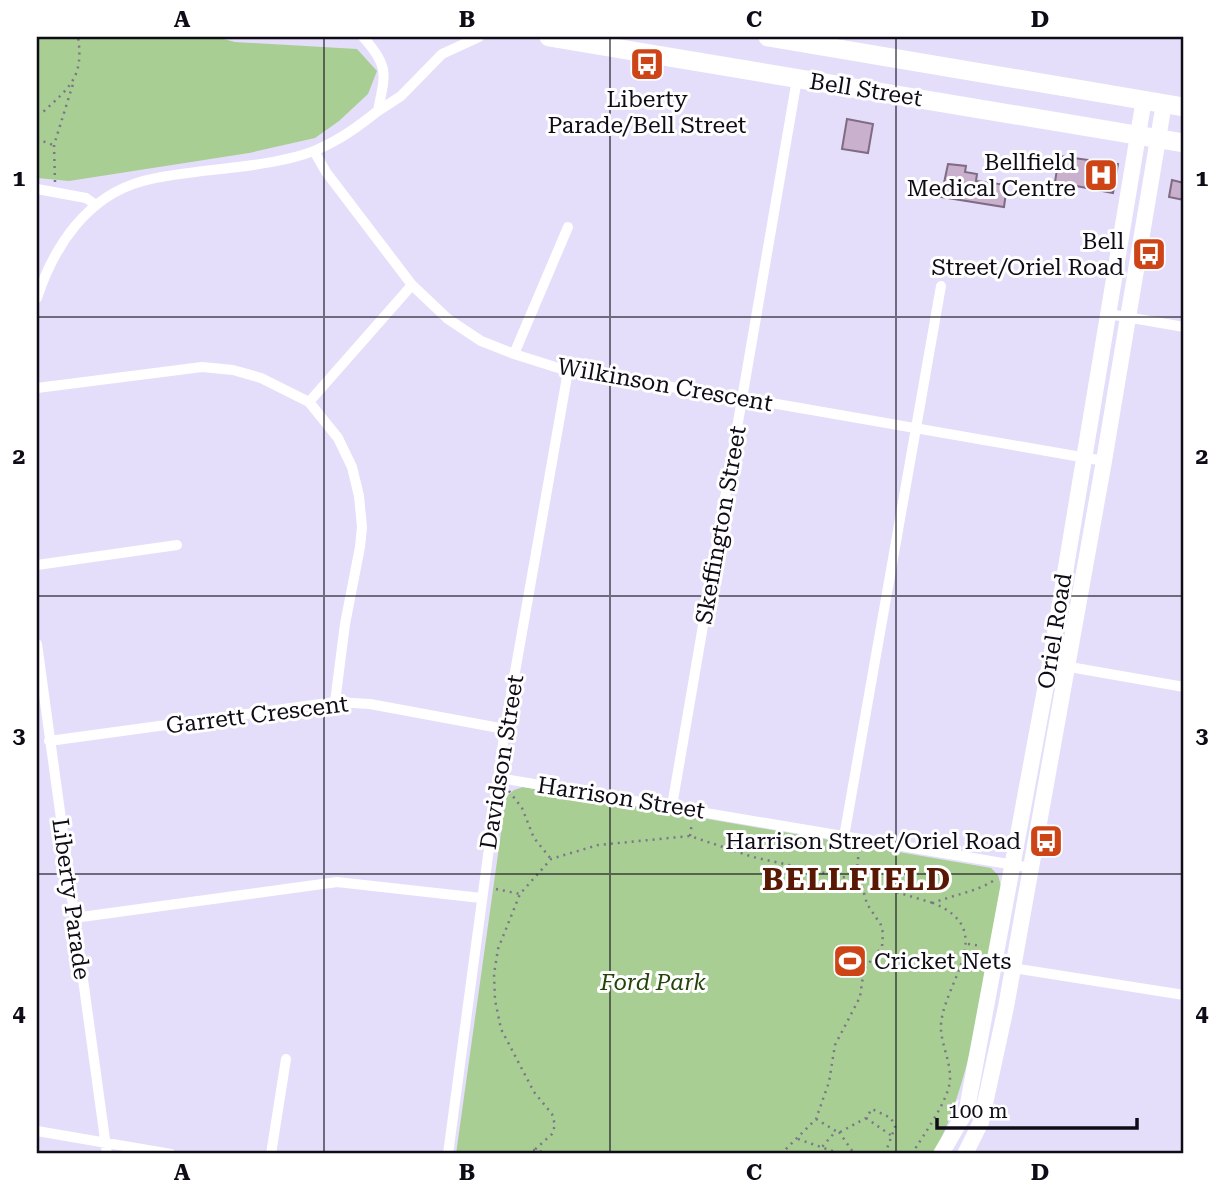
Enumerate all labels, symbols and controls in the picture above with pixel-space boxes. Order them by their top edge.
text: A [174,6,191,33]
text: B [459,6,475,33]
text: C [746,6,762,33]
text: D [1031,6,1049,33]
bus stop icon: Liberty Parade/Bell Street [628,45,666,83]
street label: Bell Street [808,68,925,112]
place label: Liberty Parade/Bell Street [548,86,747,139]
place label: Bellfield Medical Centre [907,149,1076,202]
hospital icon: Bellfield Medical Centre [1082,156,1120,194]
text: 1 [13,165,26,192]
text: 1 [1196,165,1209,192]
place label: Bell Street/Oriel Road [931,228,1124,281]
bus stop icon: Bell Street/Oriel Road [1130,235,1168,273]
street label: Wilkinson Crescent [555,353,775,417]
street label: Skeffington Street [690,423,752,626]
text: 2 [13,443,25,470]
text: 2 [1196,443,1208,470]
street label: Oriel Road [1033,571,1078,691]
street label: Davidson Street [475,672,529,851]
street label: Garrett Crescent [164,690,350,740]
text: 3 [13,722,26,749]
text: 3 [1196,722,1209,749]
street label: Harrison Street [535,771,707,825]
street label: Liberty Parade [46,817,96,981]
bus stop icon: Harrison Street/Oriel Road [1027,822,1065,860]
place label: Harrison Street/Oriel Road [725,828,1021,855]
district label: BELLFIELD [762,862,952,897]
sports icon: Cricket Nets [831,942,869,980]
place label: Cricket Nets [874,948,1012,975]
park label: Ford Park [599,969,706,996]
text: 4 [13,1000,26,1027]
text: 4 [1196,1000,1209,1027]
scale bar [937,1086,1137,1130]
text: 100 m [948,1099,1008,1123]
text: A [174,1159,191,1186]
text: B [459,1159,475,1186]
text: C [746,1159,762,1186]
text: D [1031,1159,1049,1186]

